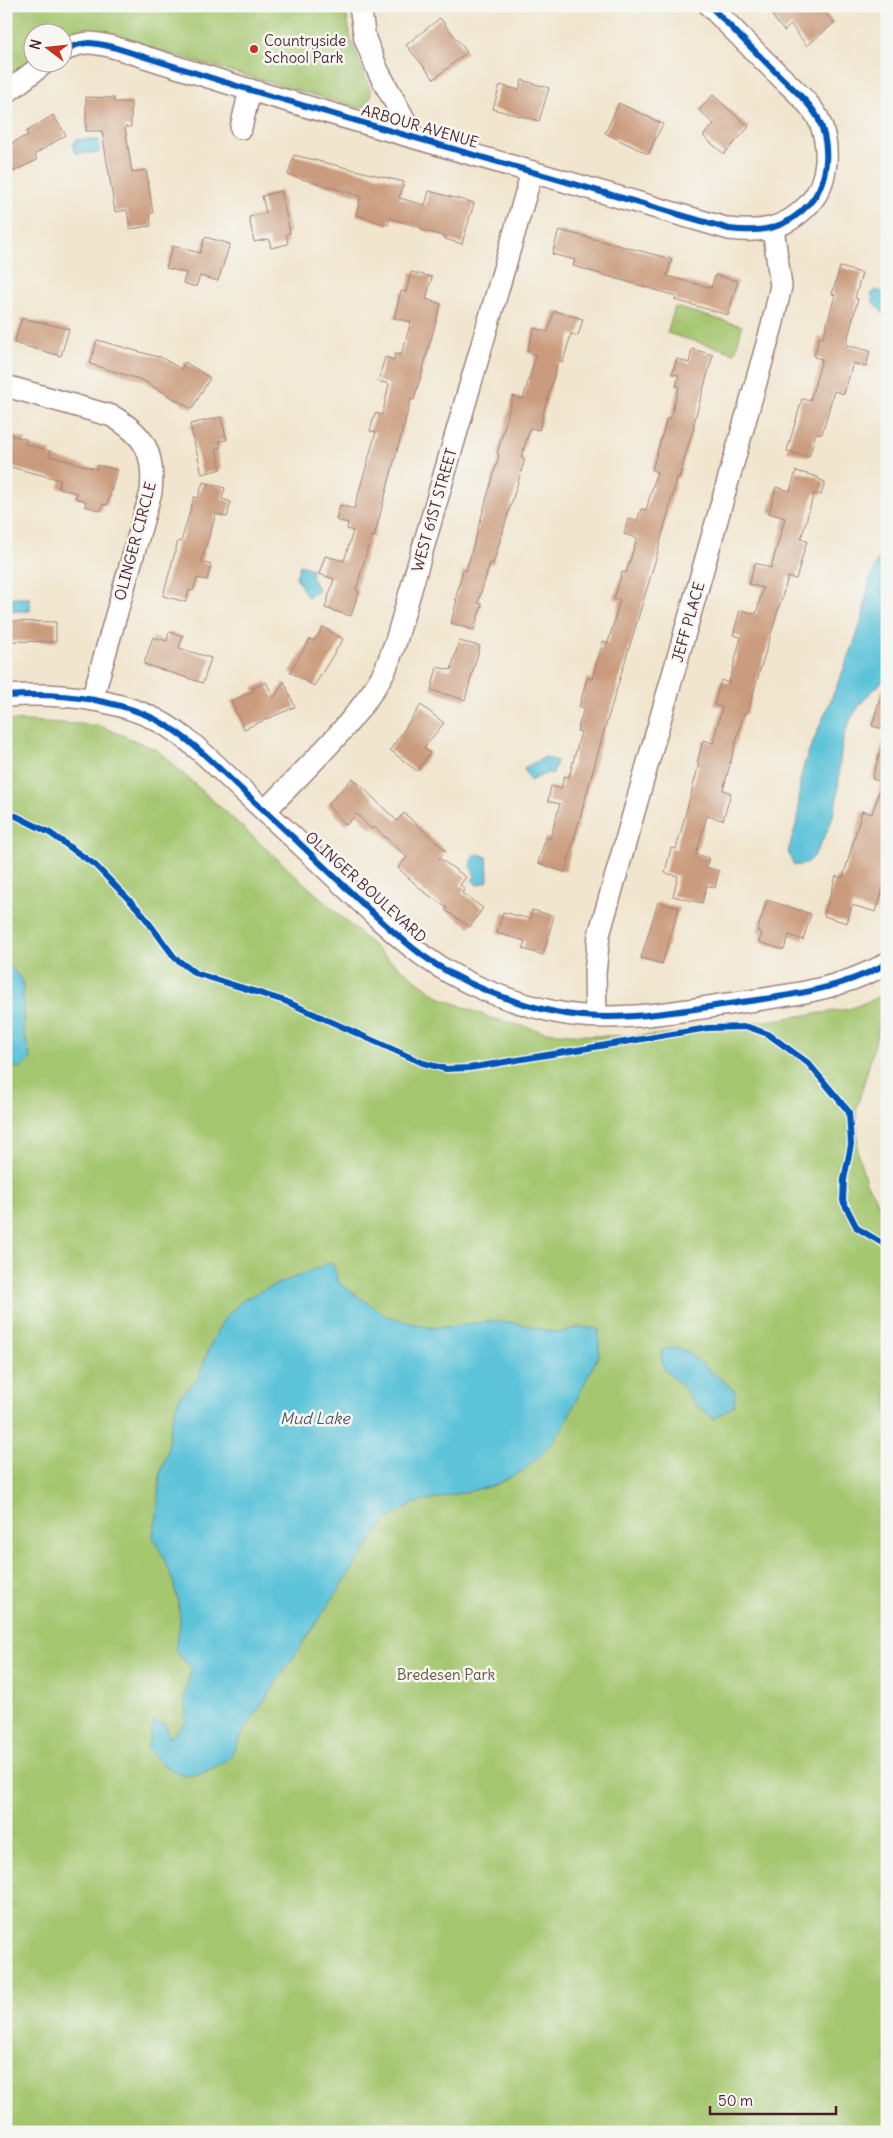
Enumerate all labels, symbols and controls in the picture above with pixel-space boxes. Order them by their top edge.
north arrow [22,22,72,72]
place label: Countryside School Park [264,31,346,67]
text: N [26,37,45,52]
marker: Countryside School Park [248,43,260,55]
street label: ARBOUR AVENUE [359,100,481,152]
street label: WEST 61ST STREET [407,446,461,574]
street label: OLINGER CIRCLE [110,479,160,602]
street label: JEFF PLACE [667,580,709,664]
street label: OLINGER BOULEVARD [301,827,431,947]
water label: Mud Lake [280,1408,351,1428]
park label: Bredesen Park [397,1665,496,1684]
scale bar [710,2083,837,2115]
text: 50 m [718,2091,753,2110]

